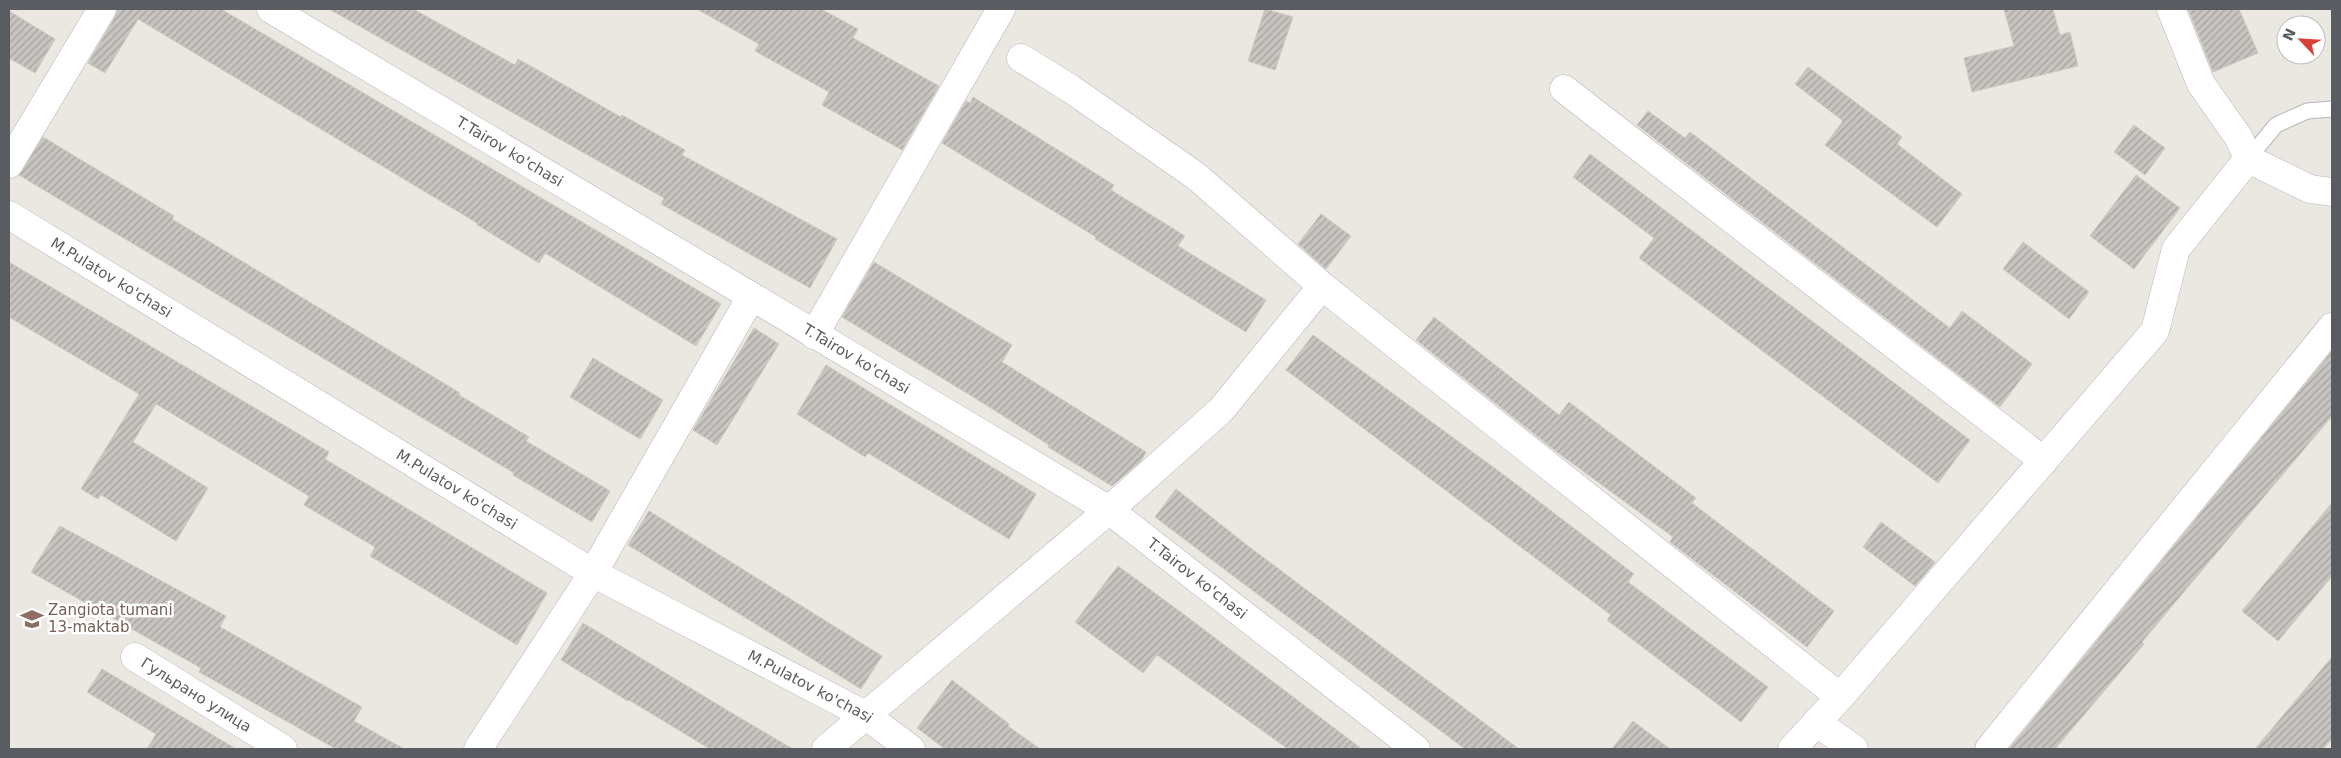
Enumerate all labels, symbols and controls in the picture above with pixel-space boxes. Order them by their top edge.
north arrow [2276,15,2326,65]
text: N [2279,26,2299,43]
street label: T.Tairov ko'chasi [452,112,566,191]
street label: M.Pulatov ko'chasi [48,234,175,322]
street label: T.Tairov ko'chasi [799,320,913,398]
street label: M.Pulatov ko'chasi [393,445,520,533]
street label: T.Tairov ko'chasi [1143,534,1251,623]
place label: Zangiota tumani 13-maktab [48,601,173,636]
school or university icon: Zangiota tumani 13-maktab [19,606,45,632]
street label: M.Pulatov ko'chasi [745,646,876,727]
street label: Гульрано улица [138,654,255,736]

